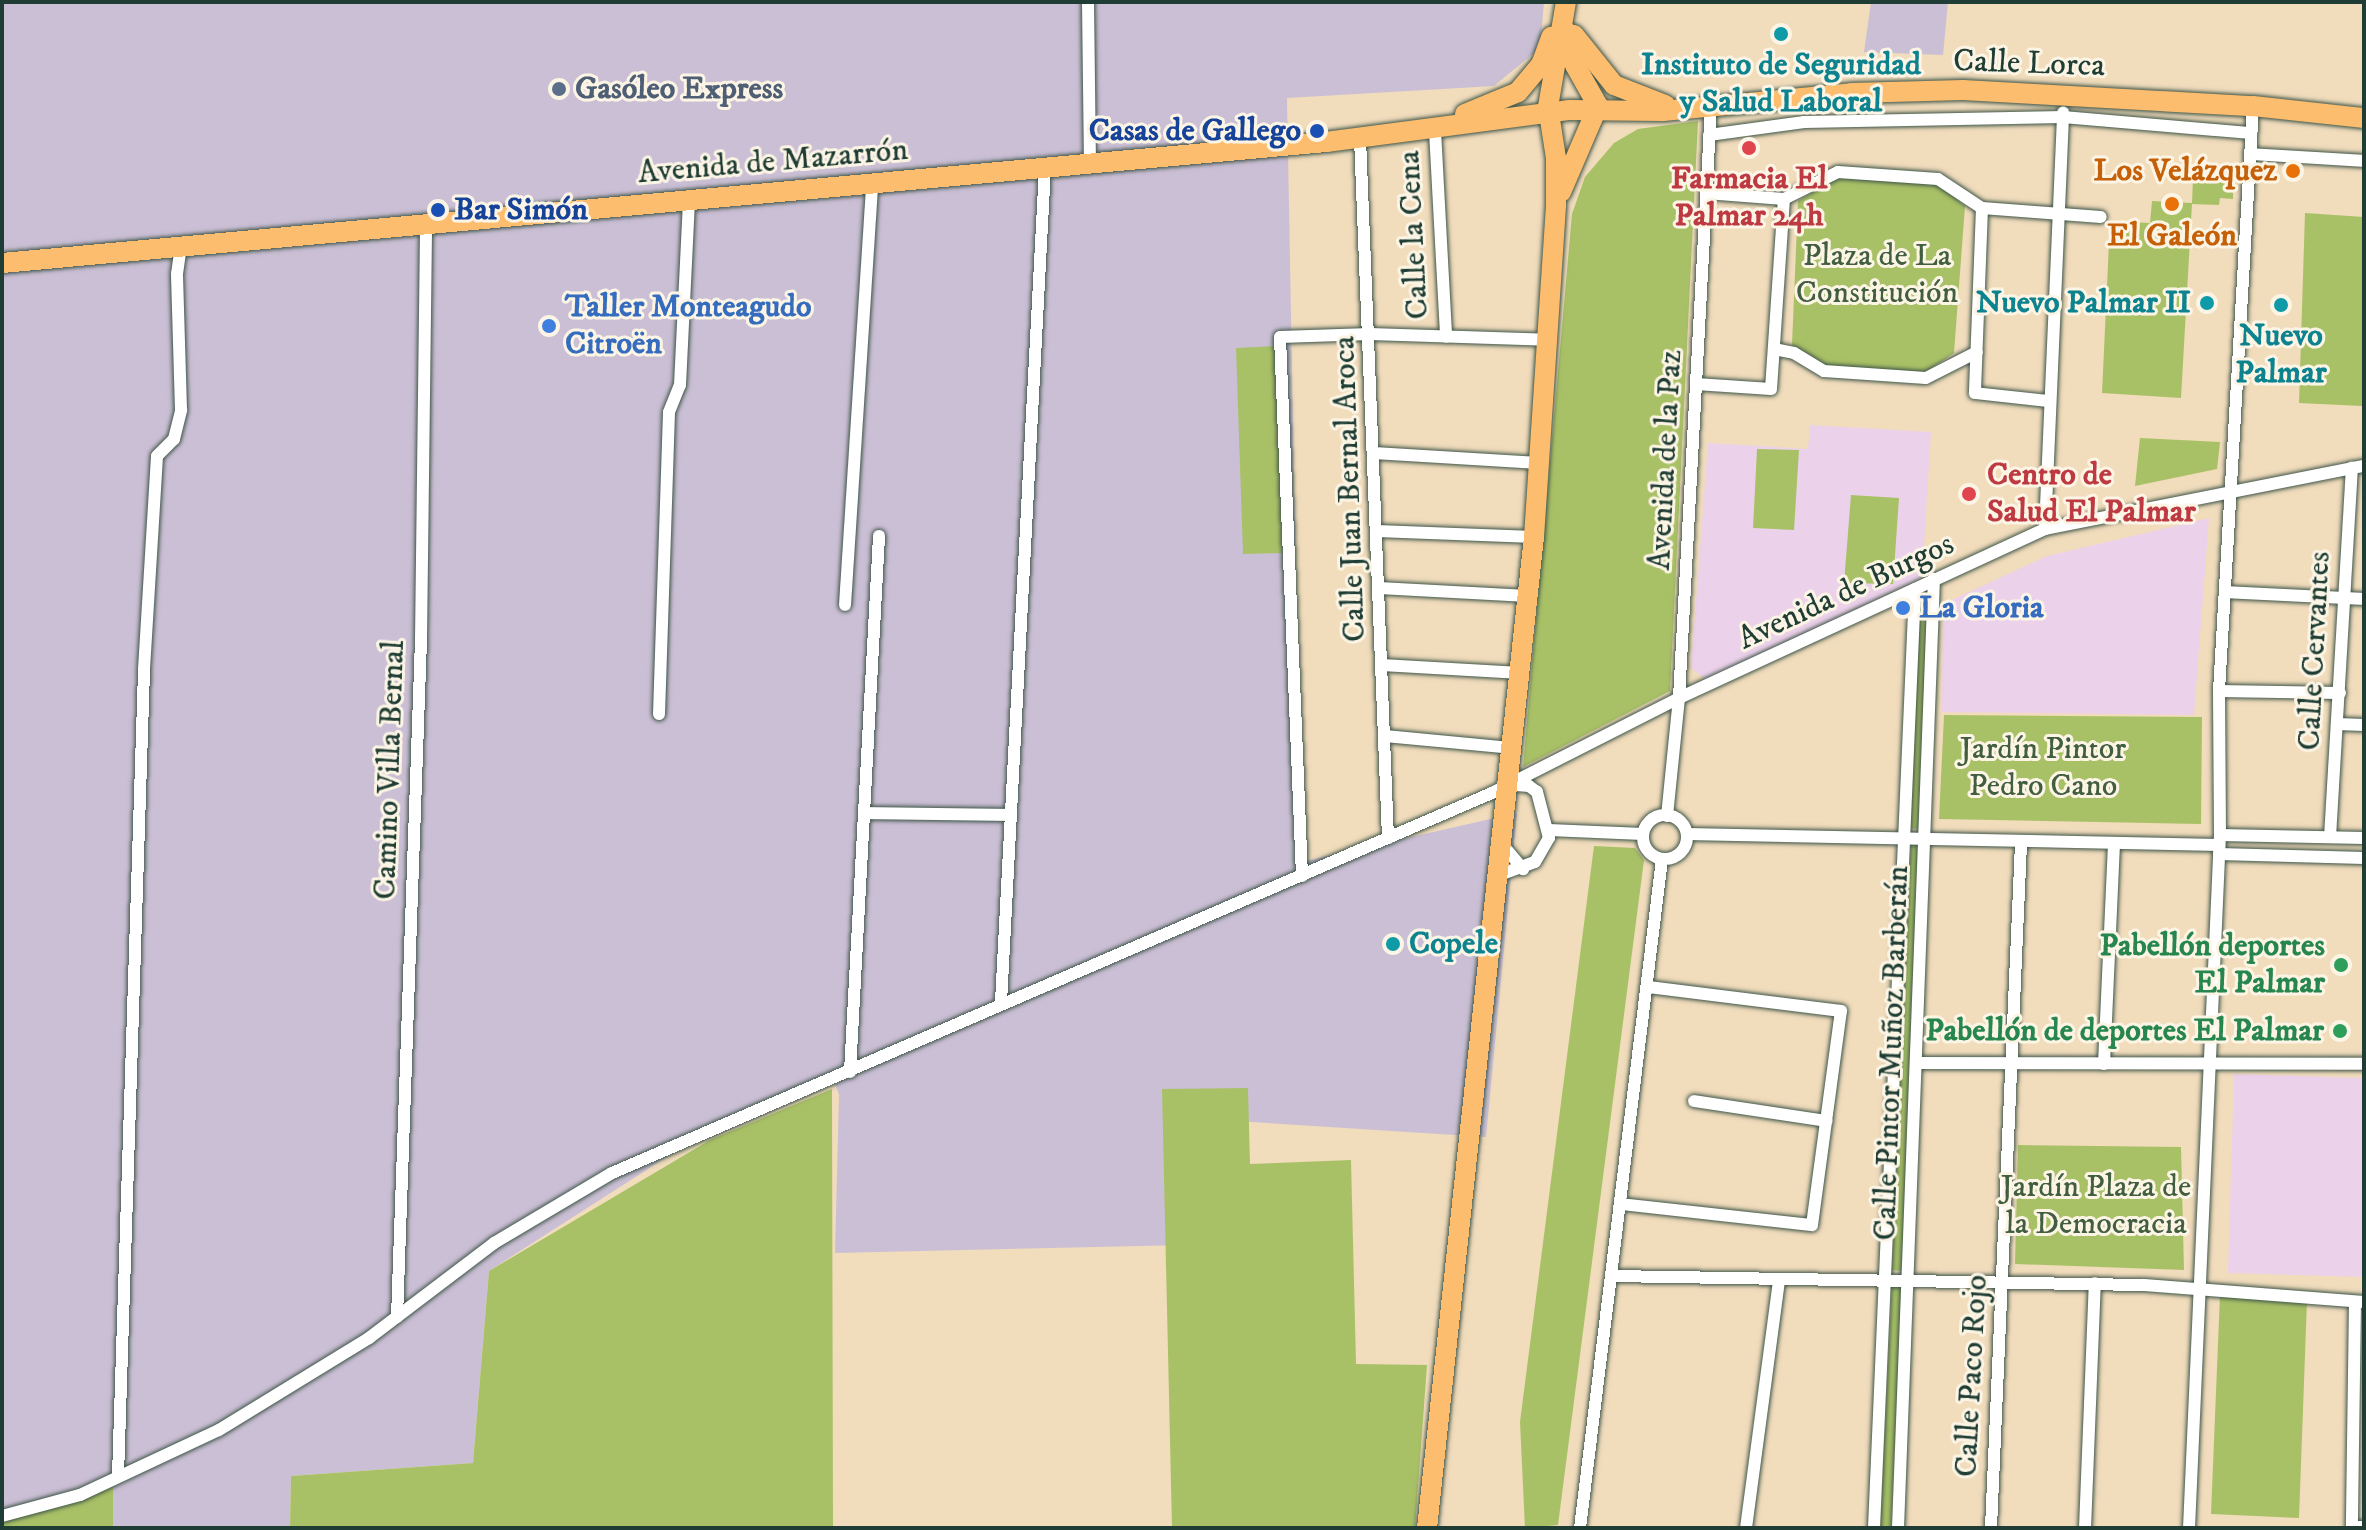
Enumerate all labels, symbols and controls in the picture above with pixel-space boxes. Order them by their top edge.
marker: Instituto de Seguridad y Salud Laboral [1772,25,1790,43]
street label: Calle Lorca [1952,42,2106,86]
place label: Instituto de Seguridad y Salud Laboral [1641,47,1921,122]
place label: Gasóleo Express [575,70,783,108]
marker: Gasóleo Express [550,80,568,98]
place label: Casas de Gallego [1089,112,1301,150]
marker: Casas de Gallego [1308,122,1326,140]
street label: Avenida de Mazarrón [636,131,910,193]
marker: Farmacia El Palmar 24h [1740,139,1758,157]
street label: Calle la Cena [1390,150,1438,320]
place label: Los Velázquez [2094,152,2277,190]
place label: Farmacia El Palmar 24h [1671,161,1827,236]
marker: Los Velázquez [2284,162,2302,180]
place label: Bar Simón [454,191,588,229]
marker: El Galeón [2163,195,2181,213]
marker: Bar Simón [429,201,447,219]
place label: El Galeón [2107,217,2237,255]
park label: Plaza de La Constitución [1796,238,1958,313]
place label: Nuevo Palmar II [1976,284,2191,322]
place label: Taller Monteagudo Citroën [565,289,812,364]
marker: Nuevo Palmar II [2198,294,2216,312]
marker: Nuevo Palmar [2272,296,2290,314]
marker: Taller Monteagudo Citroën [540,317,558,335]
place label: Nuevo Palmar [2235,318,2327,393]
street label: Calle Juan Bernal Aroca [1325,335,1375,643]
street label: Avenida de la Paz [1641,349,1691,571]
place label: Centro de Salud El Palmar [1987,457,2196,532]
marker: Centro de Salud El Palmar [1958,483,1980,505]
street label: Avenida de Burgos [1732,525,1960,659]
street label: Calle Cervantes [2291,550,2339,752]
place label: La Gloria [1919,589,2044,627]
marker: La Gloria [1894,599,1912,617]
street label: Camino Villa Bernal [366,640,414,900]
park label: Jardín Pintor Pedro Cano [1960,731,2126,806]
street label: Calle Pintor Muñoz Barberán [1866,865,1918,1241]
place label: Copele [1409,925,1498,963]
place label: Pabellón deportes El Palmar [2100,928,2325,1003]
marker: Copele [1384,935,1402,953]
marker: Pabellón deportes El Palmar [2332,956,2350,974]
place label: Pabellón de deportes El Palmar [1925,1012,2324,1050]
marker: Pabellón de deportes El Palmar [2331,1022,2349,1040]
park label: Jardín Plaza de la Democracia [2001,1169,2191,1244]
street label: Calle Paco Rojo [1948,1274,1996,1478]

